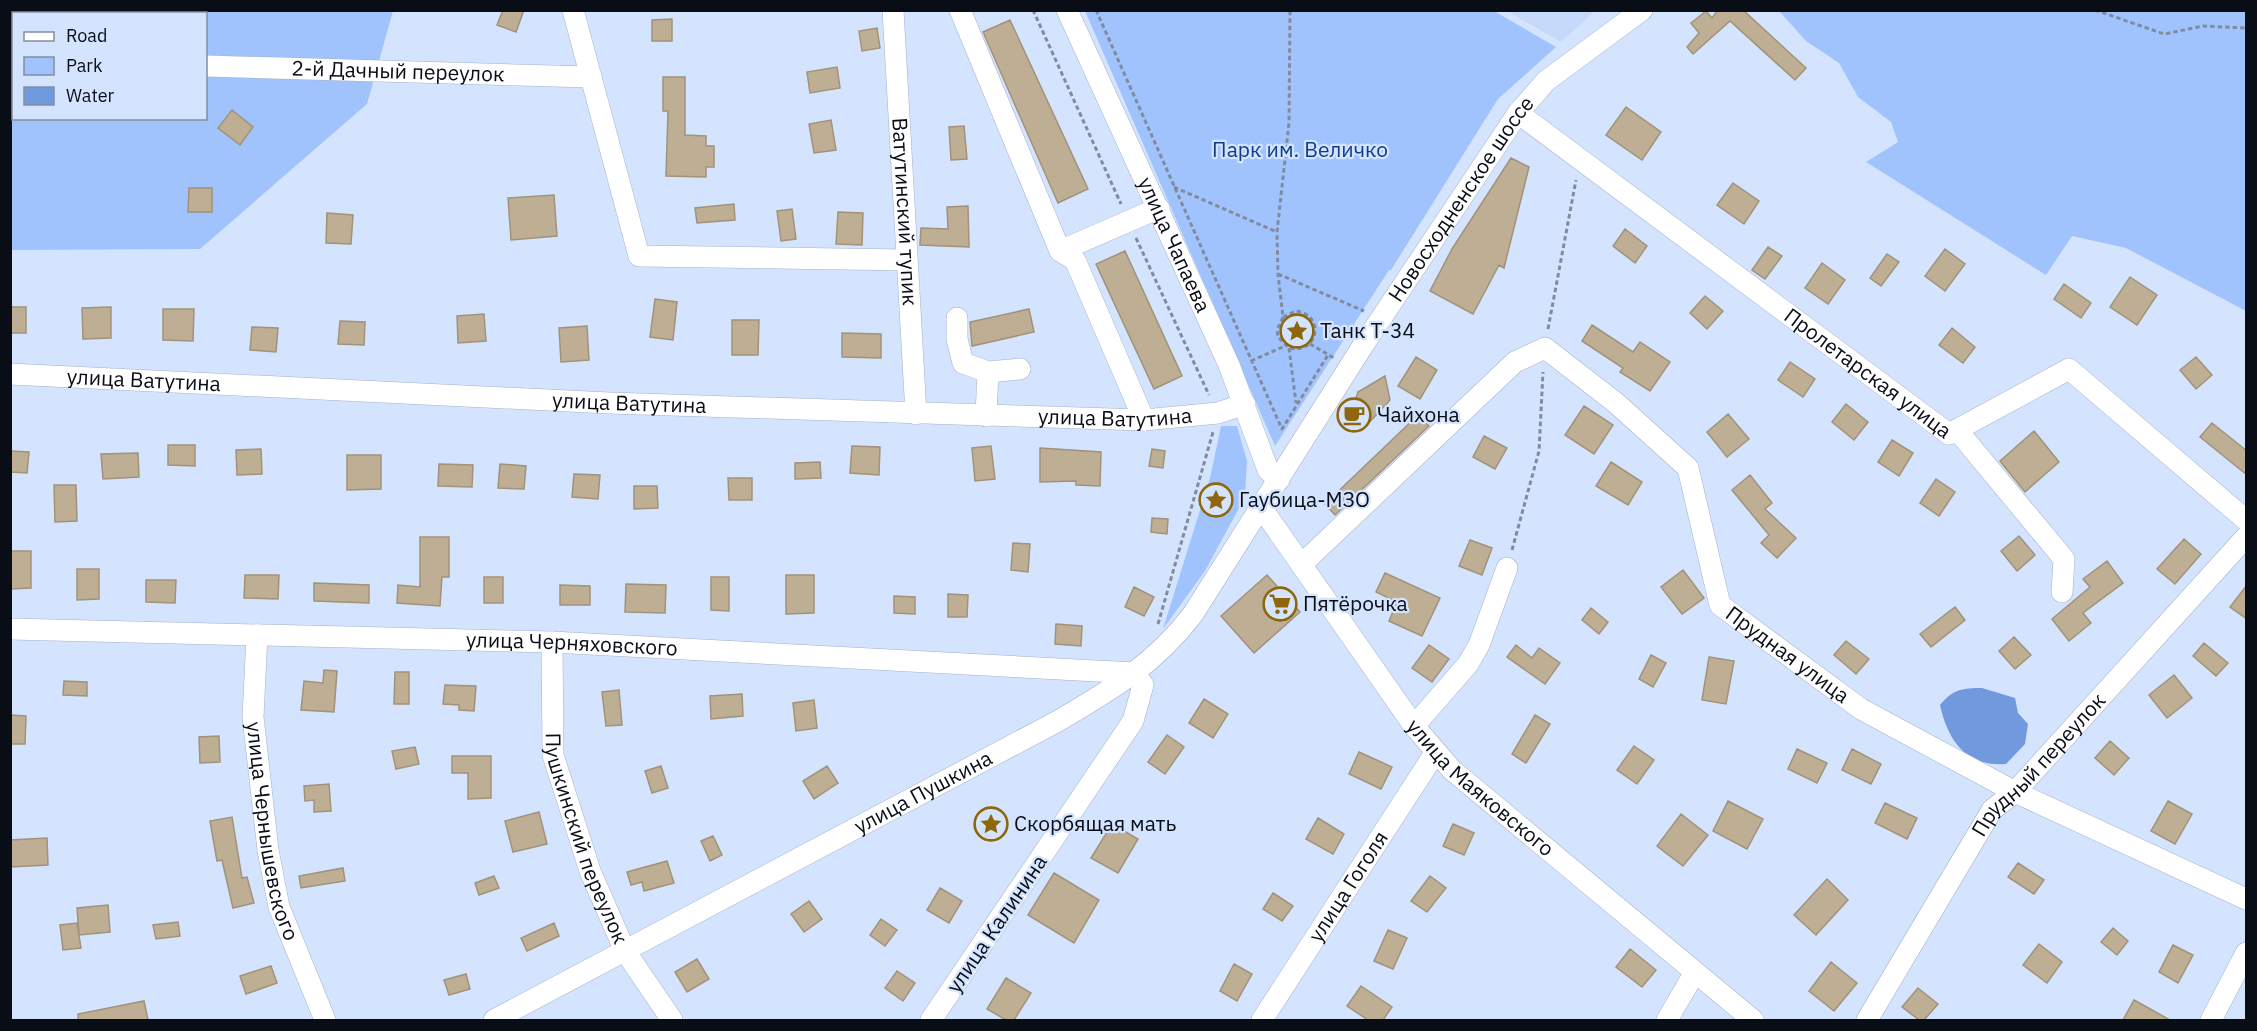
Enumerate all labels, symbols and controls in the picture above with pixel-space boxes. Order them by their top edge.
legend [12,12,207,120]
text: Road [66,24,107,47]
street label: 2-й Дачный переулок [291,53,505,88]
text: Park [66,54,103,77]
text: Water [66,84,115,107]
street label: Новосходненское шоссе [1381,89,1540,307]
street label: Ватутинский тупик [886,117,925,306]
park label: Парк им. Величко [1212,135,1388,163]
street label: улица Чапаева [1132,172,1218,316]
street label: Пролетарская улица [1779,301,1958,444]
place icon: Танк Т-34 [1279,313,1315,349]
place label: Танк Т-34 [1320,316,1415,344]
street label: улица Ватутина [66,362,222,397]
street label: улица Ватутина [552,385,707,419]
cafe icon: Чайхона [1336,397,1372,433]
place label: Чайхона [1377,400,1460,428]
street label: улица Ватутина [1037,401,1193,433]
place icon: Гаубица-МЗО [1198,482,1234,518]
place label: Гаубица-МЗО [1239,485,1370,513]
supermarket icon: Пятёрочка [1262,586,1298,622]
place label: Пятёрочка [1303,589,1408,617]
street label: Прудная улица [1720,599,1856,709]
street label: улица Черняховского [466,625,678,662]
street label: Прудный переулок [1964,686,2111,841]
street label: улица Маяковского [1401,712,1560,862]
street label: улица Чернышевского [241,720,306,944]
street label: Пушкинский переулок [540,733,635,948]
street label: улица Пушкина [849,743,997,840]
place icon: Скорбящая мать [973,806,1009,842]
place label: Скорбящая мать [1014,809,1176,837]
street label: улица Гоголя [1301,825,1394,947]
street label: улица Калинина [940,849,1053,998]

